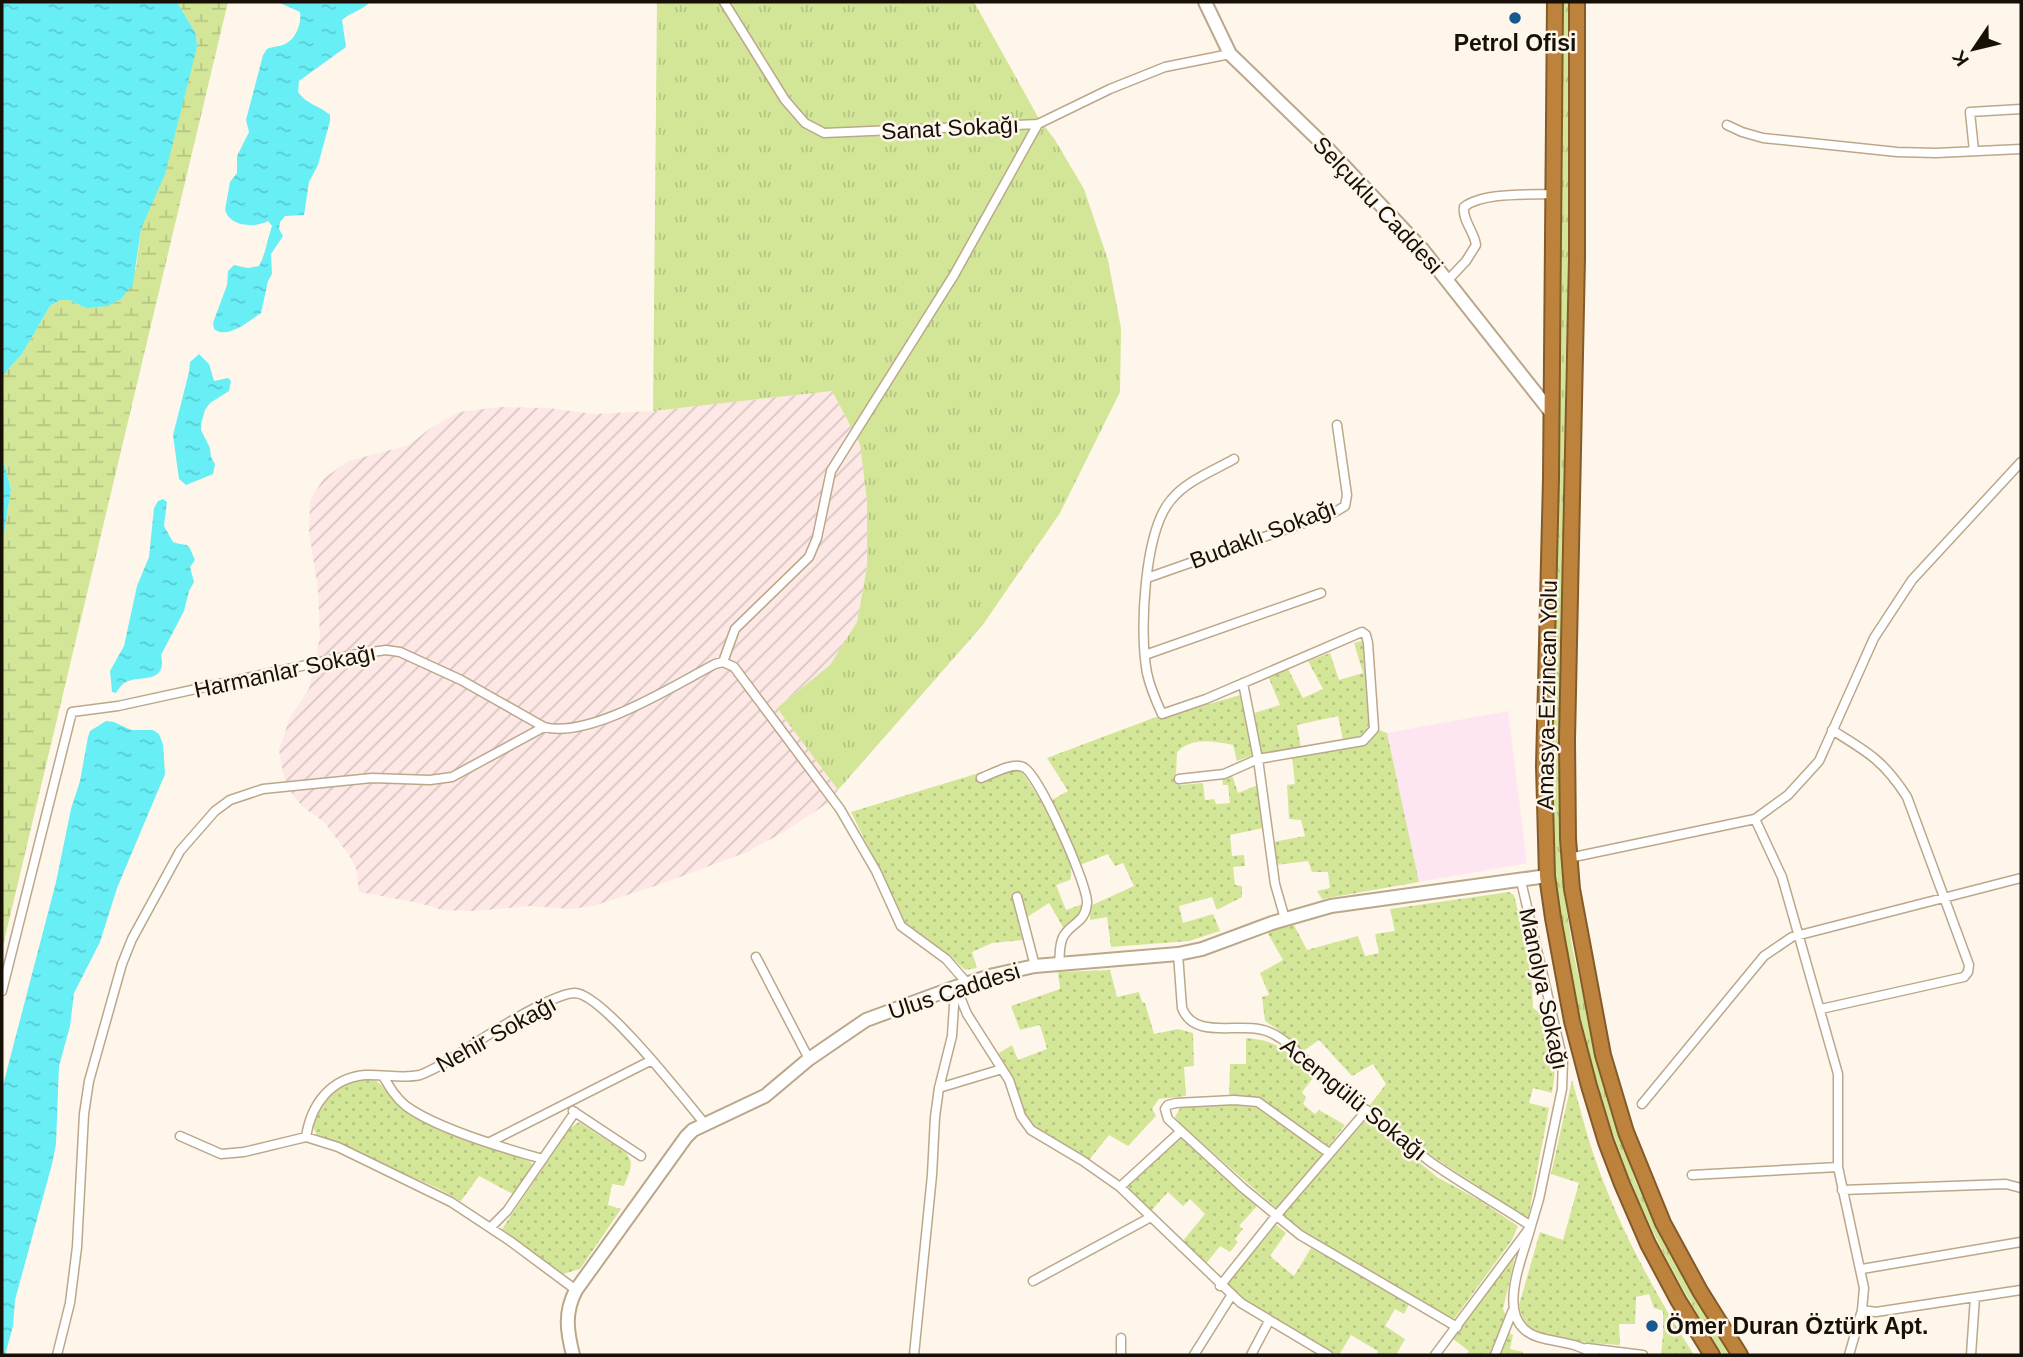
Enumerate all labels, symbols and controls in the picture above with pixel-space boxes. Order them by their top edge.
marker: Petrol Ofisi [1507,10,1523,26]
north arrow [1939,14,2009,84]
place label: Petrol Ofisi [1454,30,1576,56]
text: K [1948,47,1973,70]
street label: Sanat Sokağı [880,111,1020,145]
street label: Selçuklu Caddesi [1308,131,1448,279]
street label: Budaklı Sokağı [1186,494,1340,574]
street label: Amasya-Erzincan Yolu [1532,580,1562,810]
street label: Harmanlar Sokağı [192,639,378,703]
street label: Manolya Sokağı [1514,906,1574,1072]
street label: Ulus Caddesi [885,957,1023,1025]
street label: Nehir Sokağı [432,990,560,1078]
street label: Acemgülü Sokağı [1276,1032,1432,1166]
place label: Ömer Duran Öztürk Apt. [1666,1313,1928,1339]
marker: Ömer Duran Öztürk Apt. [1644,1318,1660,1334]

